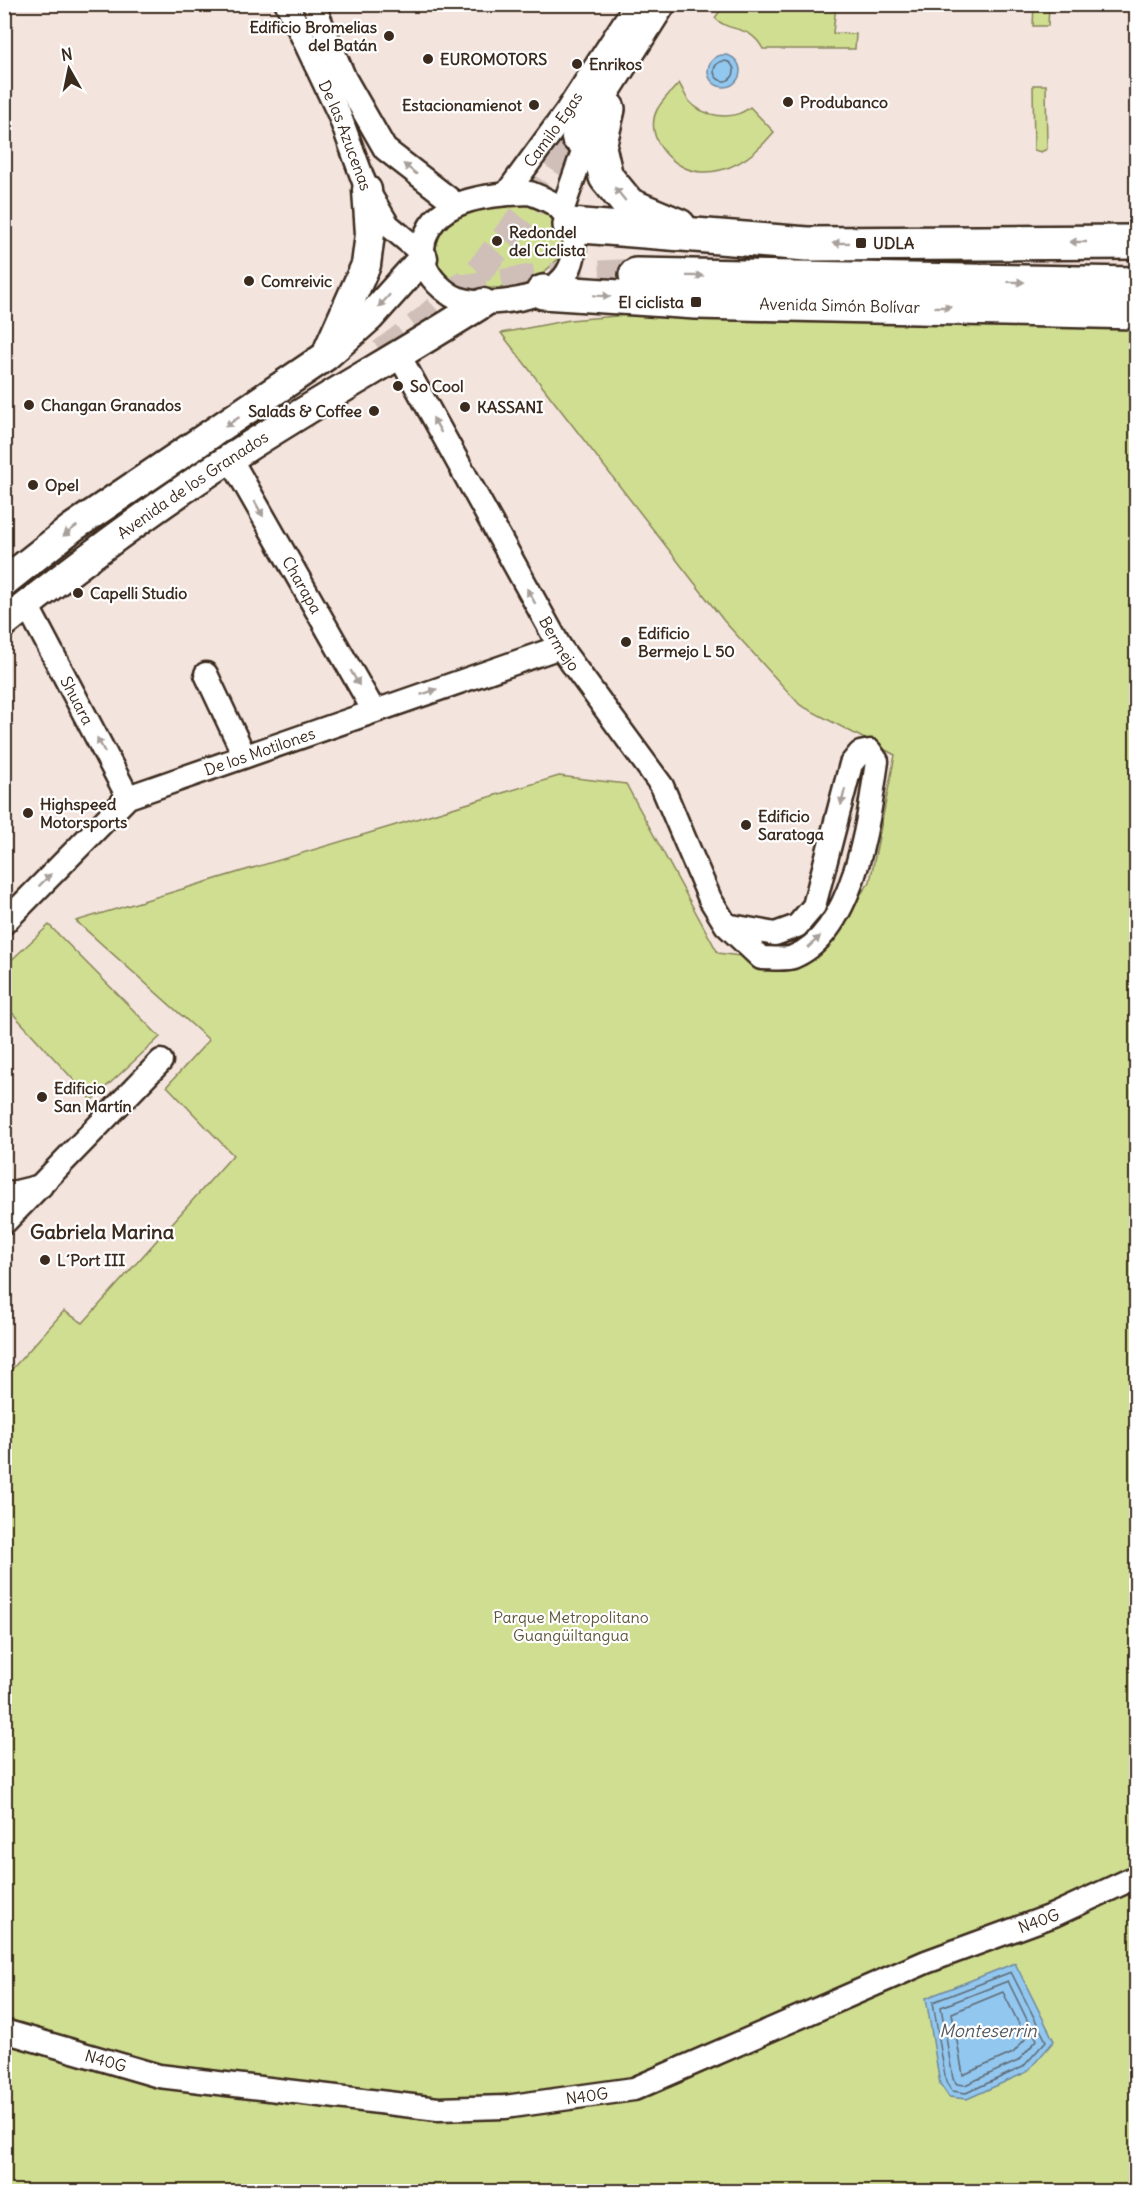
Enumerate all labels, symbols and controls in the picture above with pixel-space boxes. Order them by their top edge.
place label: Edificio Bromelias del Batán [249,17,377,55]
marker: Edificio Bromelias del Batán [382,29,396,43]
north arrow [39,39,99,99]
text: N [60,43,74,65]
place label: EUROMOTORS [440,49,547,69]
marker: EUROMOTORS [421,52,435,66]
place label: Enrikos [589,54,642,74]
marker: Enrikos [570,57,584,71]
street label: De las Azucenas [315,77,376,193]
street label: Camilo Egas [519,88,587,171]
place label: Produbanco [800,92,888,112]
place label: Estacionamienot [402,95,523,115]
marker: Produbanco [781,95,795,109]
marker: Estacionamienot [527,98,541,112]
one-way arrow [402,162,418,175]
one-way arrow [613,186,626,202]
place label: Redondel del Ciclista [509,222,586,260]
place label: UDLA [873,233,914,253]
marker: Redondel del Ciclista [490,234,504,248]
marker: UDLA [854,236,868,250]
one-way arrow [1069,237,1088,247]
one-way arrow [832,238,851,248]
place label: Comreivic [261,271,332,291]
one-way arrow [685,271,704,281]
marker: Comreivic [242,274,256,288]
one-way arrow [1006,277,1025,287]
one-way arrow [592,291,611,300]
place label: El ciclista [618,292,684,312]
street label: Avenida Simón Bolívar [759,293,921,317]
one-way arrow [377,294,391,309]
marker: El ciclista [689,295,703,309]
one-way arrow [934,302,953,312]
place label: So Cool [410,376,464,396]
marker: So Cool [391,379,405,393]
place label: Changan Granados [41,395,181,416]
place label: KASSANI [477,397,543,417]
marker: Changan Granados [22,398,36,412]
marker: KASSANI [458,400,472,414]
place label: Salads & Coffee [248,401,362,421]
marker: Salads & Coffee [367,404,381,418]
one-way arrow [224,416,240,428]
one-way arrow [432,417,443,433]
street label: Avenida de los Granados [113,426,272,543]
place label: Opel [45,475,79,496]
marker: Opel [26,478,40,492]
one-way arrow [254,501,264,518]
one-way arrow [62,525,78,537]
street label: Charapa [278,553,326,617]
place label: Capelli Studio [90,583,187,604]
marker: Capelli Studio [71,586,85,600]
one-way arrow [526,587,536,604]
street label: Bermejo [535,613,584,675]
place label: Edificio Bermejo L 50 [638,623,735,661]
marker: Edificio Bermejo L 50 [619,635,633,649]
one-way arrow [350,670,361,686]
street label: Shuara [56,673,98,728]
one-way arrow [420,686,438,696]
street label: De los Motilones [201,723,318,780]
one-way arrow [96,736,106,753]
one-way arrow [837,788,847,806]
place label: Highspeed Motorsports [40,794,127,833]
marker: Highspeed Motorsports [21,806,35,820]
place label: Edificio Saratoga [758,806,824,845]
marker: Edificio Saratoga [739,818,753,832]
one-way arrow [37,874,51,888]
one-way arrow [807,935,822,949]
place label: Edificio San Martín [54,1078,132,1116]
marker: Edificio San Martín [35,1090,49,1104]
district label: Gabriela Marina [30,1219,175,1244]
place label: L´Port III [57,1250,125,1270]
marker: L´Port III [38,1253,52,1267]
park label: Parque Metropolitano Guangüiltangua [493,1607,649,1645]
street label: N40G [1015,1904,1062,1937]
water label: Monteserrin [939,2019,1037,2042]
street label: N40G [83,2045,129,2076]
street label: N40G [564,2083,609,2108]

